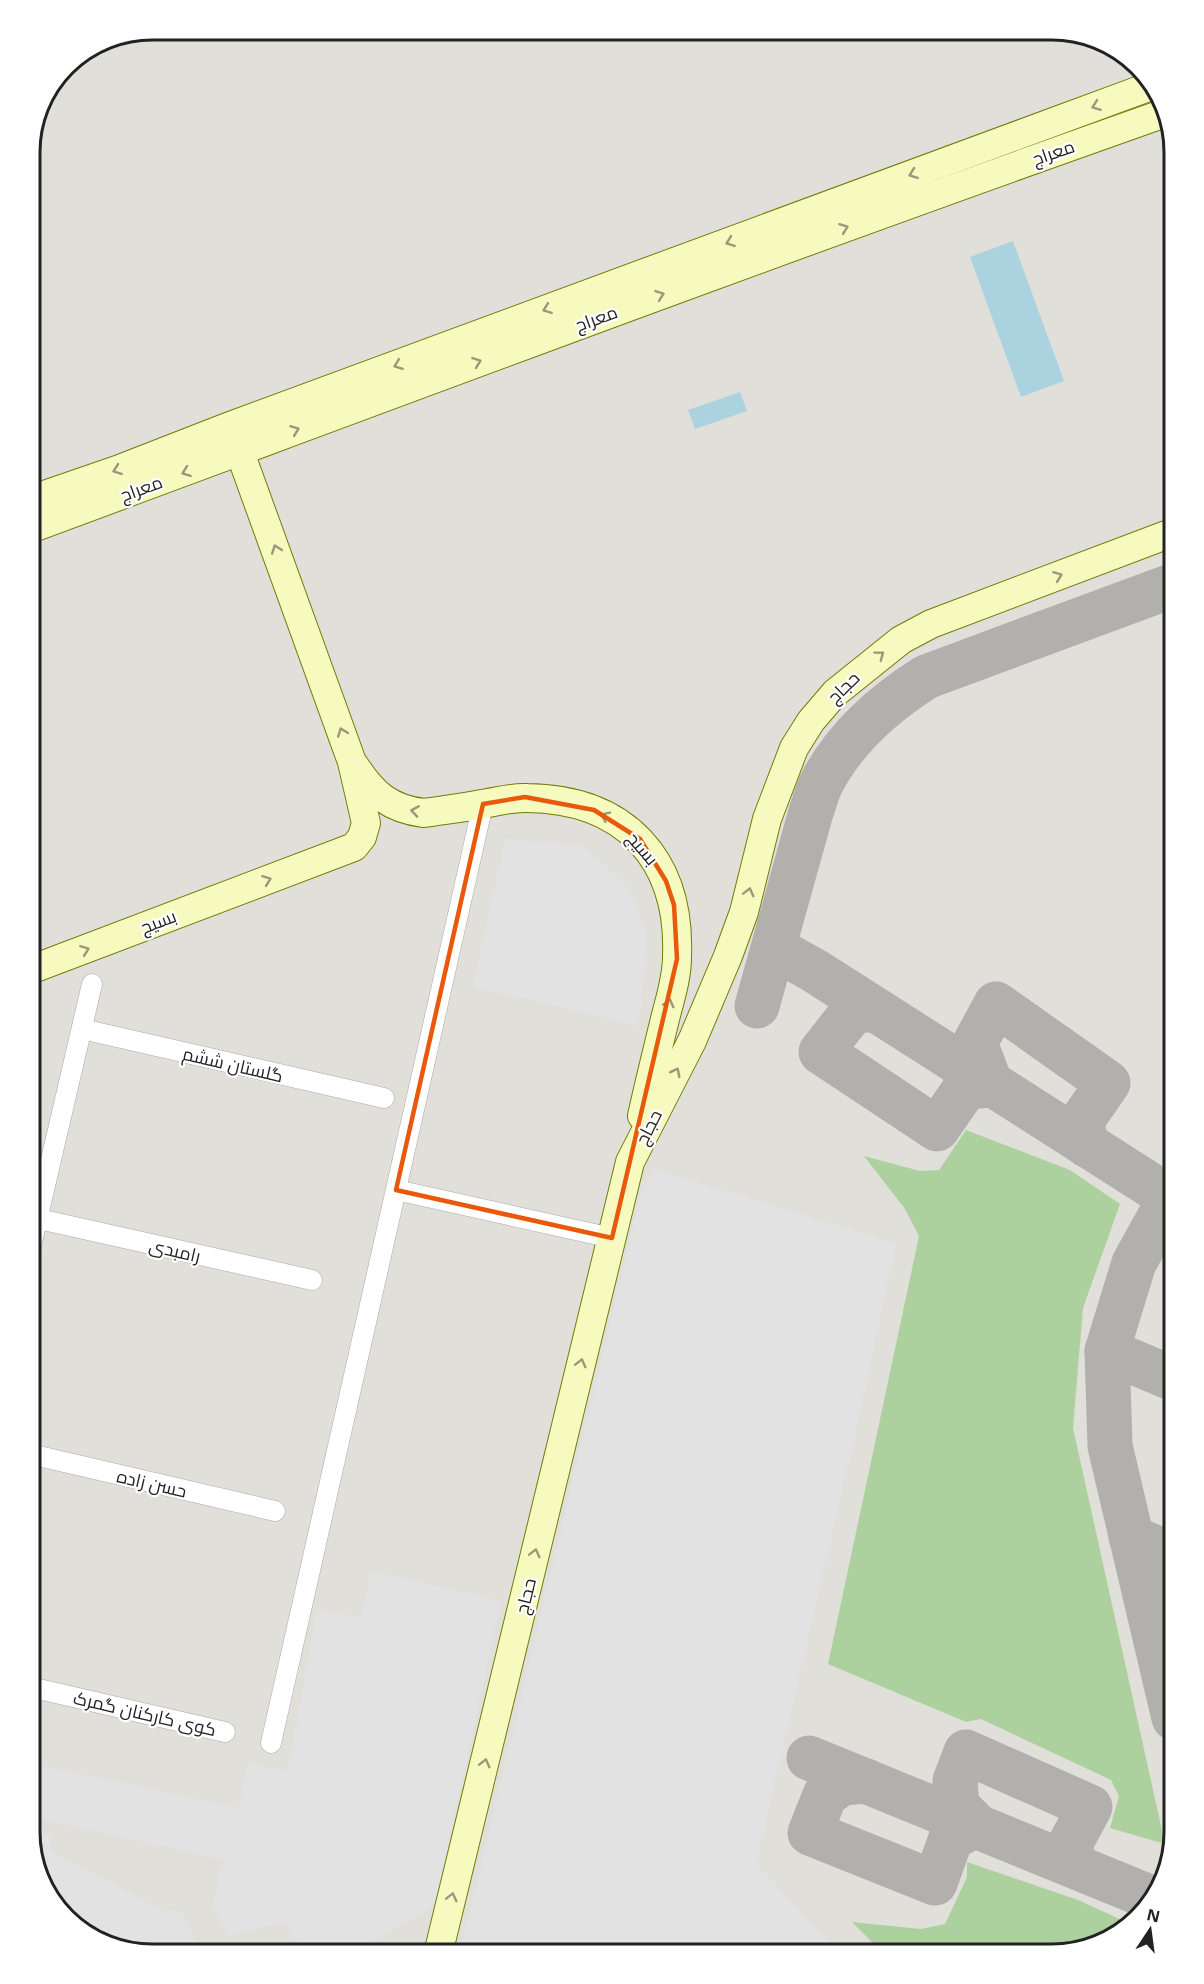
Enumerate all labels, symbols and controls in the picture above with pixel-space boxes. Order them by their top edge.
one-way arrow [1091,99,1102,112]
street label: معراج [1028,134,1078,171]
one-way arrow [908,167,919,179]
one-way arrow [837,223,848,235]
one-way arrow [725,234,736,247]
one-way arrow [655,289,665,302]
street label: معراج [571,299,621,338]
one-way arrow [542,302,553,315]
one-way arrow [472,357,482,370]
one-way arrow [393,358,404,370]
one-way arrow [288,425,299,437]
one-way arrow [112,463,123,475]
one-way arrow [181,465,191,478]
street label: معراج [116,469,166,508]
one-way arrow [271,544,283,555]
one-way arrow [1052,571,1062,584]
one-way arrow [874,652,885,663]
street label: حجاج [821,666,865,709]
one-way arrow [336,727,349,738]
one-way arrow [410,805,420,818]
one-way arrow [601,811,612,823]
street label: بسیج [621,826,664,870]
one-way arrow [261,875,272,887]
one-way arrow [741,887,754,897]
street label: بسیج [136,903,180,940]
one-way arrow [79,944,90,957]
one-way arrow [661,998,674,1008]
street label: گلستان ششم [180,1041,286,1088]
one-way arrow [669,1068,680,1079]
street label: حجاج [629,1105,668,1149]
street label: رامبدی [147,1232,203,1268]
one-way arrow [574,1358,587,1368]
street label: حسن زاده [115,1463,189,1503]
one-way arrow [528,1548,541,1558]
street label: حجاج [509,1575,542,1617]
street label: کوی کارکنان گمرک [71,1685,219,1741]
one-way arrow [477,1758,490,1768]
one-way arrow [444,1892,457,1902]
north arrow [1120,1900,1180,1960]
text: N [1145,1903,1162,1928]

